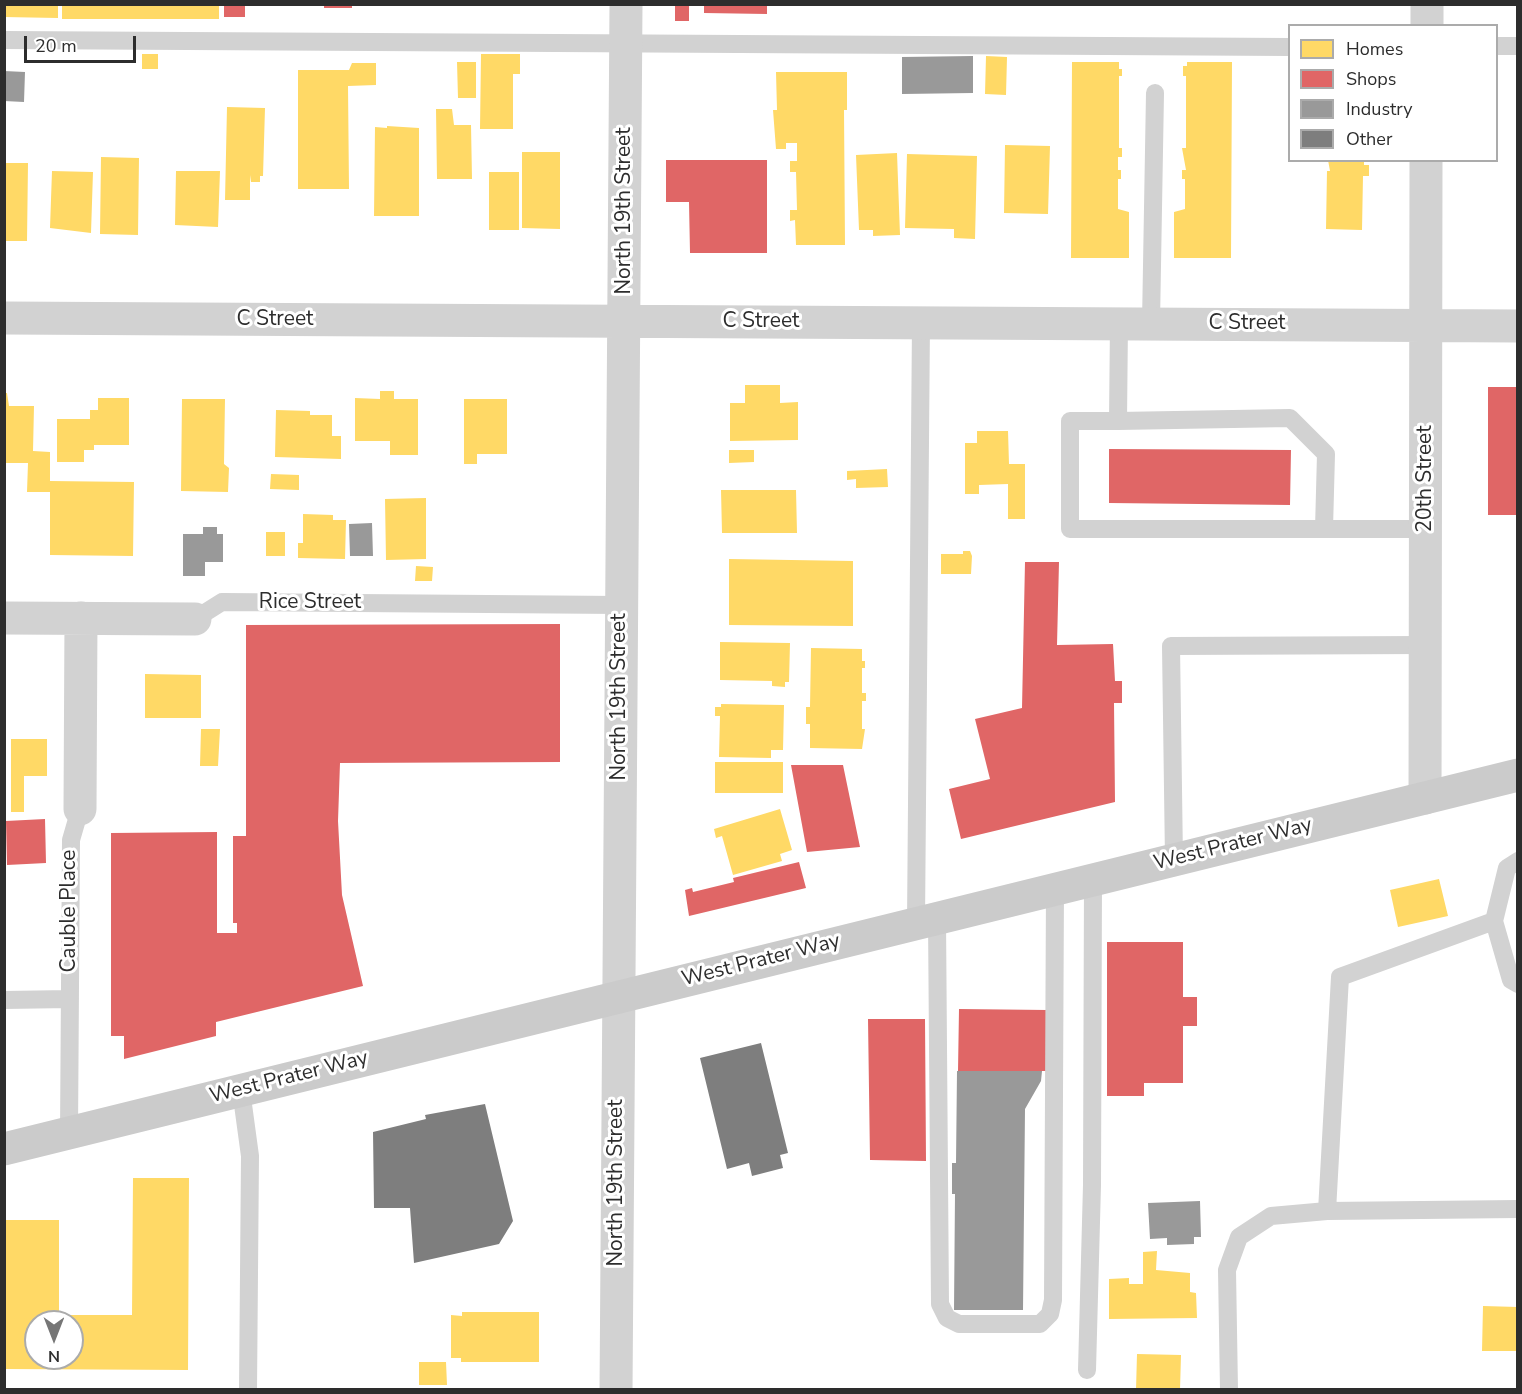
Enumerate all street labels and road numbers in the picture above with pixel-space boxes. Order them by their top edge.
street label: North 19th Street [612,127,638,295]
street label: C Street [237,307,313,333]
street label: C Street [723,309,799,335]
street label: C Street [1209,311,1285,337]
street label: 20th Street [1413,425,1439,533]
street label: Rice Street [259,590,361,616]
street label: North 19th Street [607,613,633,781]
street label: West Prater Way [1151,813,1315,877]
street label: Cauble Place [57,850,83,972]
street label: West Prater Way [679,929,843,993]
street label: West Prater Way [207,1046,371,1110]
street label: North 19th Street [604,1099,630,1267]

